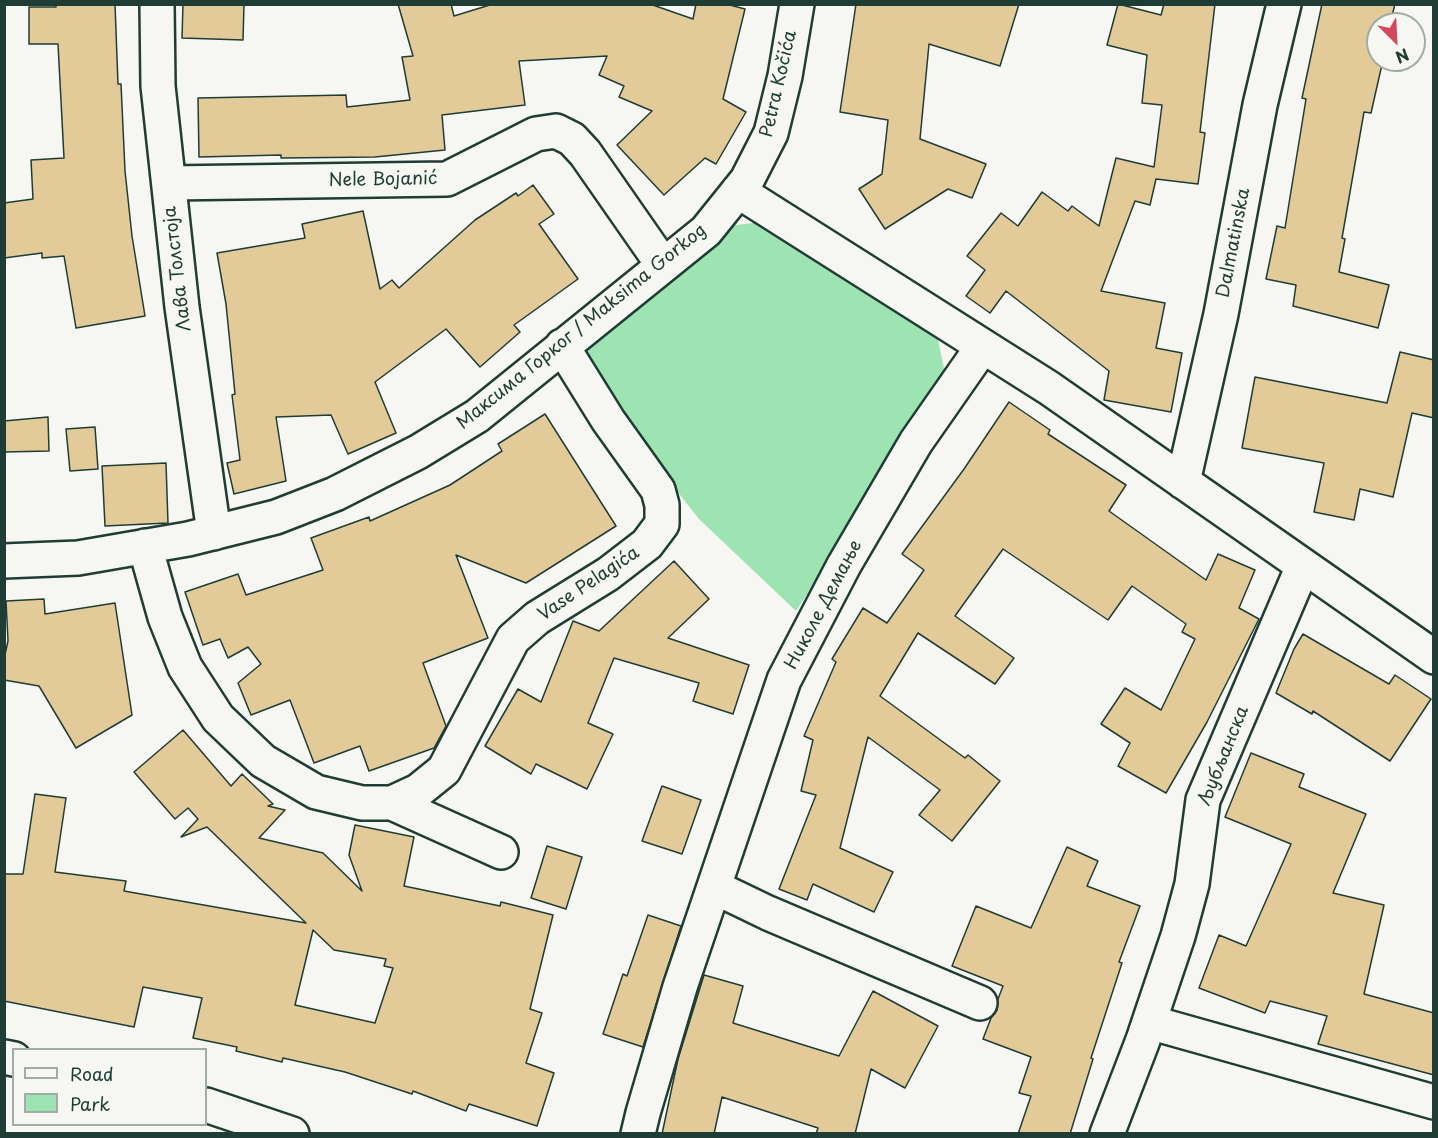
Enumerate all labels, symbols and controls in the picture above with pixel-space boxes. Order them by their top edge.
north arrow [1366,12,1426,72]
street label: Petra Kočića [756,28,802,140]
text: N [1392,43,1413,70]
street label: Nele Bojanić [328,168,438,192]
street label: Dalmatinska [1213,186,1255,300]
street label: Лава Толстоја [160,205,196,333]
street label: Максима Горког / Maksima Gorkog [453,220,711,434]
street label: Николе Демање [781,537,867,673]
street label: Vase Pelagića [534,542,644,626]
street label: Љубљанска [1194,703,1254,809]
legend [12,1048,207,1126]
text: Road [70,1060,114,1087]
text: Park [70,1090,110,1117]

